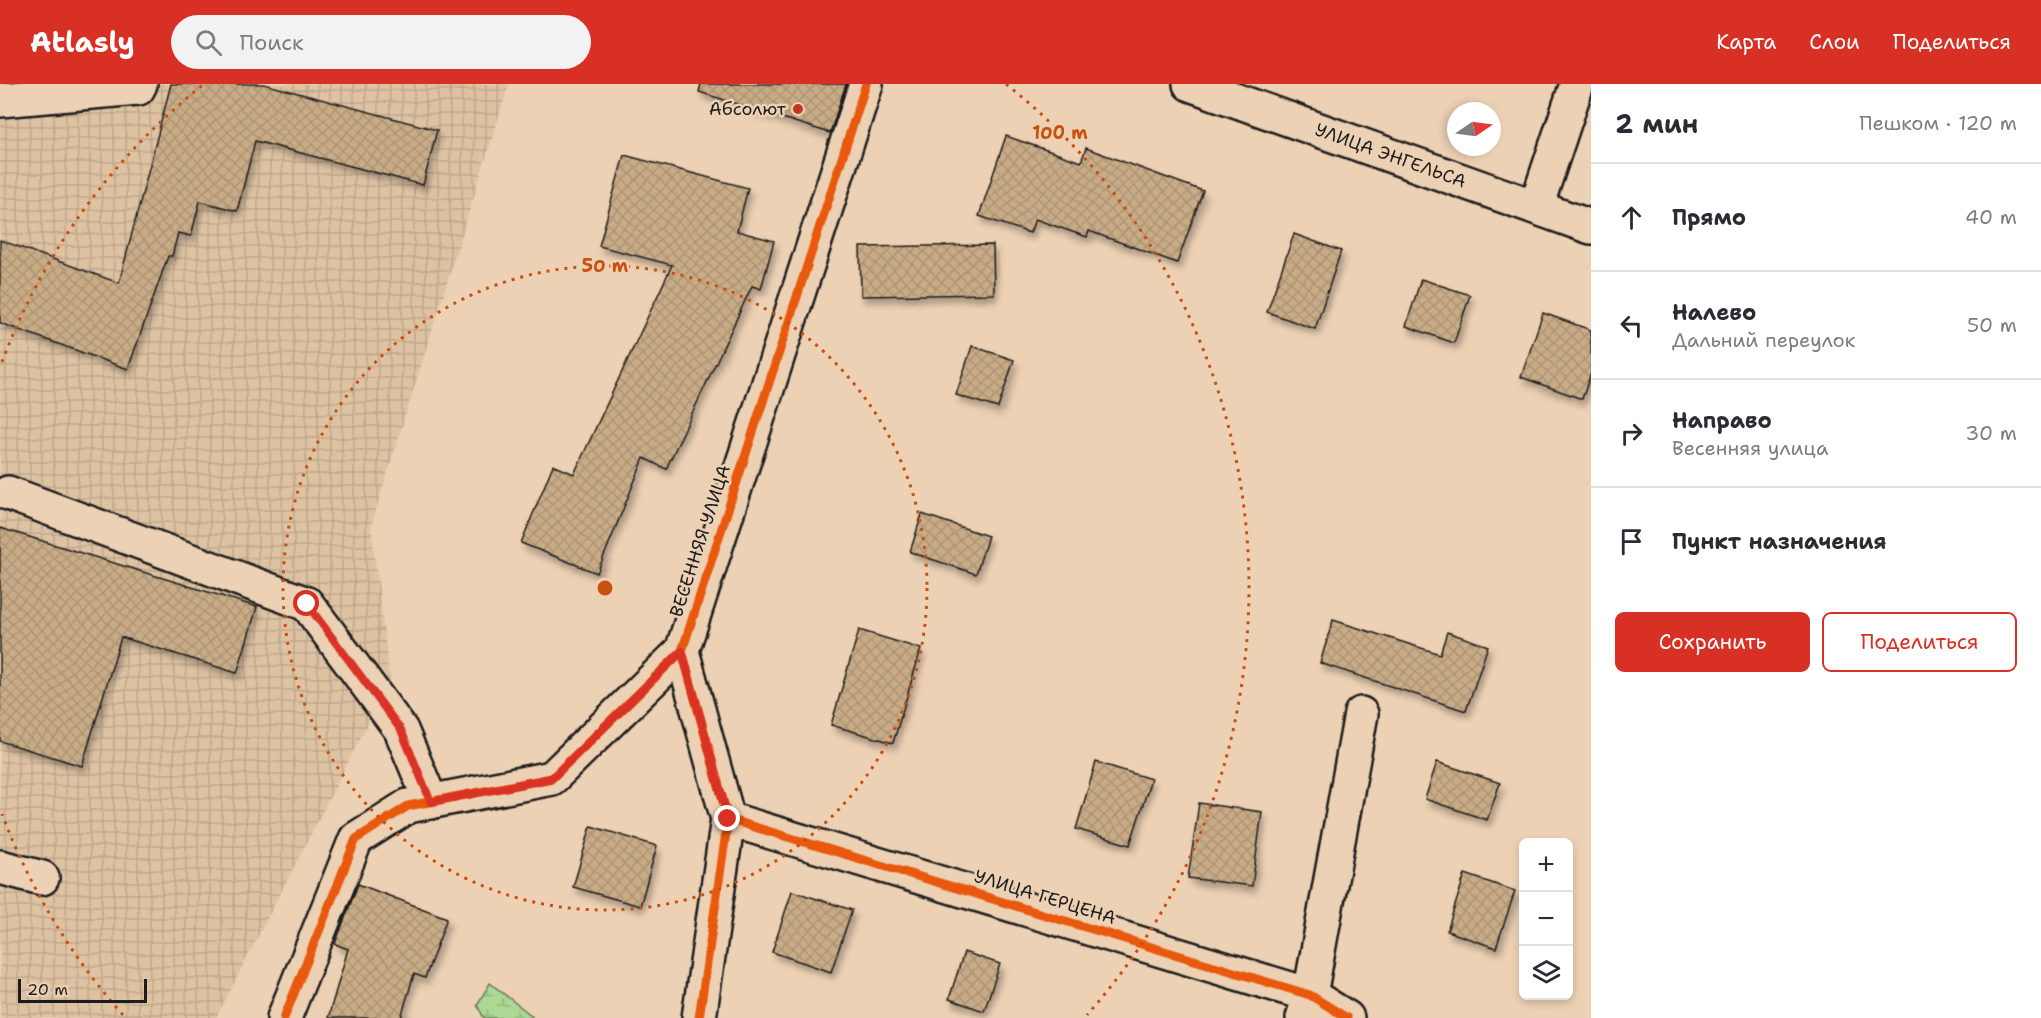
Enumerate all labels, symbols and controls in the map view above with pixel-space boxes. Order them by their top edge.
search box [171,15,591,69]
text: Atlasly [30,23,135,61]
icon: search [192,26,225,59]
text: Поиск [240,28,304,57]
text: Карта [1716,28,1776,56]
text: Слои [1809,28,1860,56]
text: Поделиться [1893,28,2011,56]
place label: Абсолют [709,97,787,121]
marker: Абсолют [791,102,805,116]
north arrow [1447,102,1501,156]
text: 2 мин [1615,106,1698,141]
text: Пешком · 120 m [1859,110,2017,136]
street label: УЛИЦА ЭНГЕЛЬСА [1312,118,1469,194]
text: 100 m [1032,121,1088,145]
icon: ahead [1615,201,1648,234]
text: Прямо [1672,203,1746,232]
text: 40 m [1965,204,2017,230]
text: 50 m [582,254,629,278]
text: Налево [1672,298,1756,327]
icon: left [1615,309,1648,342]
text: 50 m [1967,312,2017,338]
text: Дальний переулок [1672,327,1855,353]
text: Направо [1672,406,1772,435]
icon: right [1615,417,1648,450]
text: 30 m [1965,420,2017,446]
text: Весенняя улица [1672,435,1828,461]
street label: ВЕСЕННЯЯ УЛИЦА [664,462,736,620]
icon: arrive [1615,525,1648,558]
text: Пункт назначения [1672,527,1886,556]
centre of rings [595,578,615,598]
route start [293,590,319,616]
button: Сохранить [1615,612,1810,672]
button: Поделиться [1822,612,2017,672]
route end [714,805,740,831]
map controls [1519,838,1573,1000]
button: + [1519,838,1573,892]
street label: УЛИЦА ГЕРЦЕНА [971,864,1119,930]
button: − [1519,892,1573,946]
button: layers [1519,946,1573,1000]
scale bar [18,976,147,1004]
text: 20 m [27,979,68,1000]

